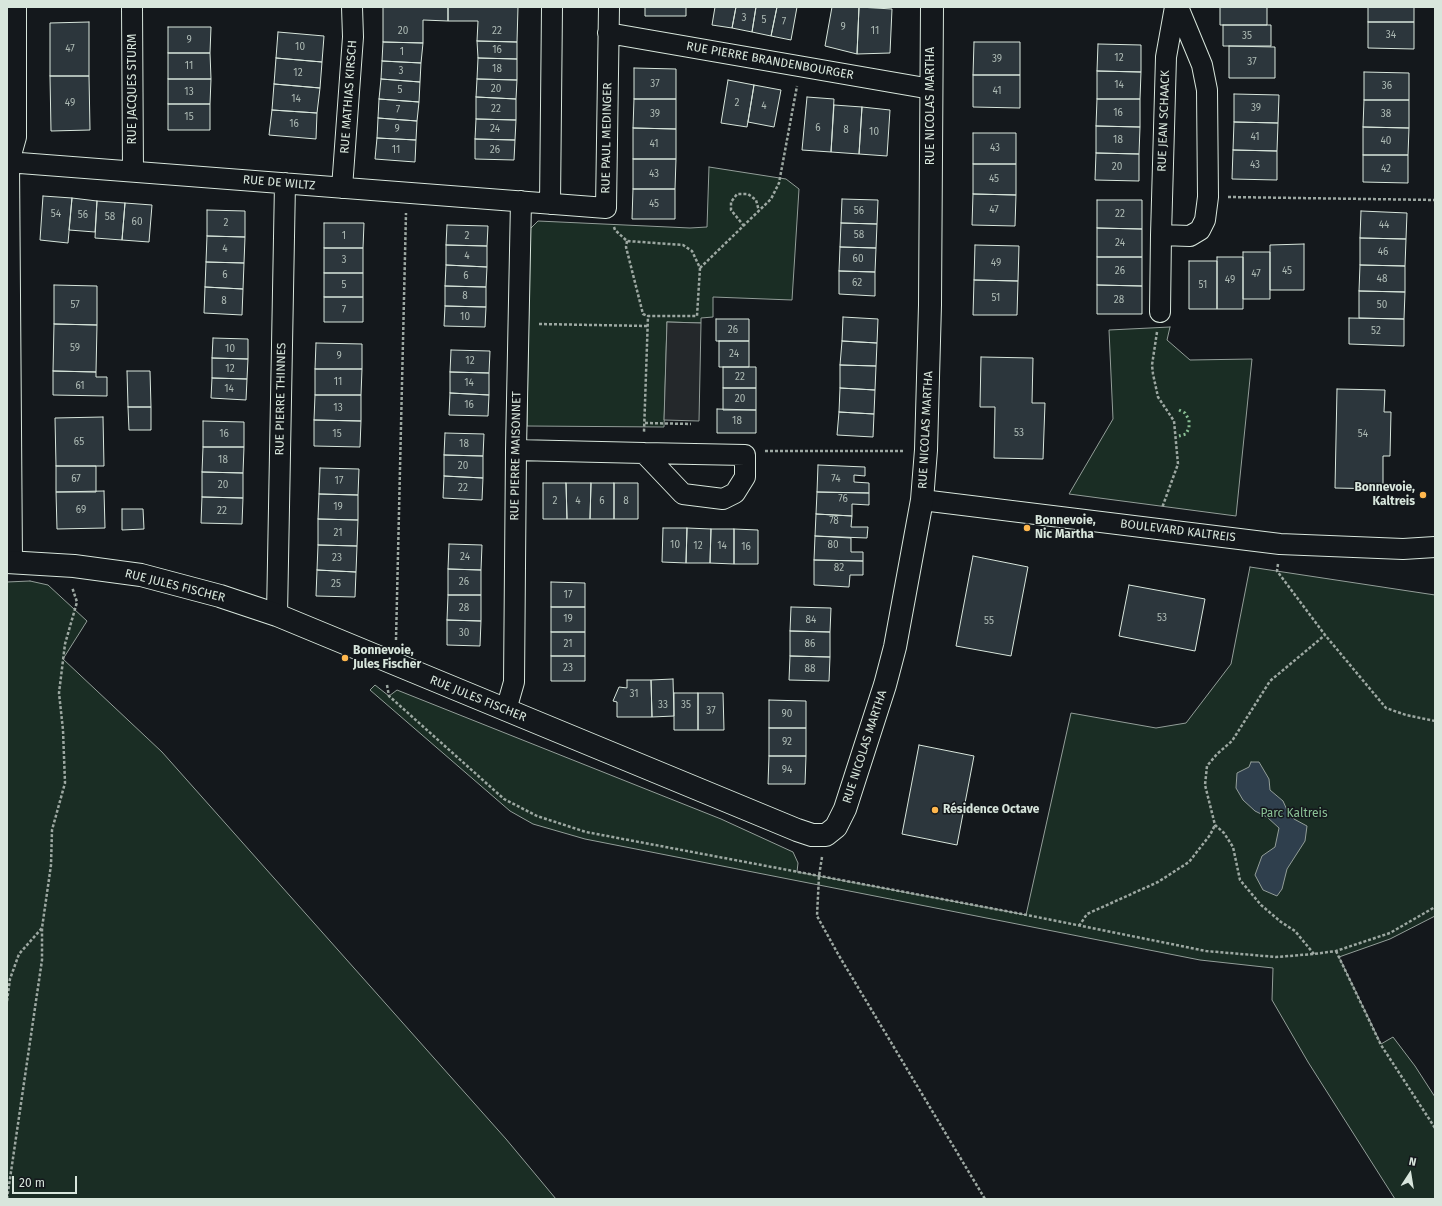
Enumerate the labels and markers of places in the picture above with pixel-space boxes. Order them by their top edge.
place label: Bonnevoie, Kaltreis [1354,481,1415,509]
marker: Bonnevoie, Kaltreis [1418,490,1428,500]
place label: Bonnevoie, Nic Martha [1035,514,1096,542]
marker: Bonnevoie, Nic Martha [1022,523,1032,533]
place label: Bonnevoie, Jules Fischer [353,644,421,672]
marker: Bonnevoie, Jules Fischer [340,653,350,663]
place label: Résidence Octave [943,803,1039,817]
marker: Résidence Octave [930,805,940,815]

